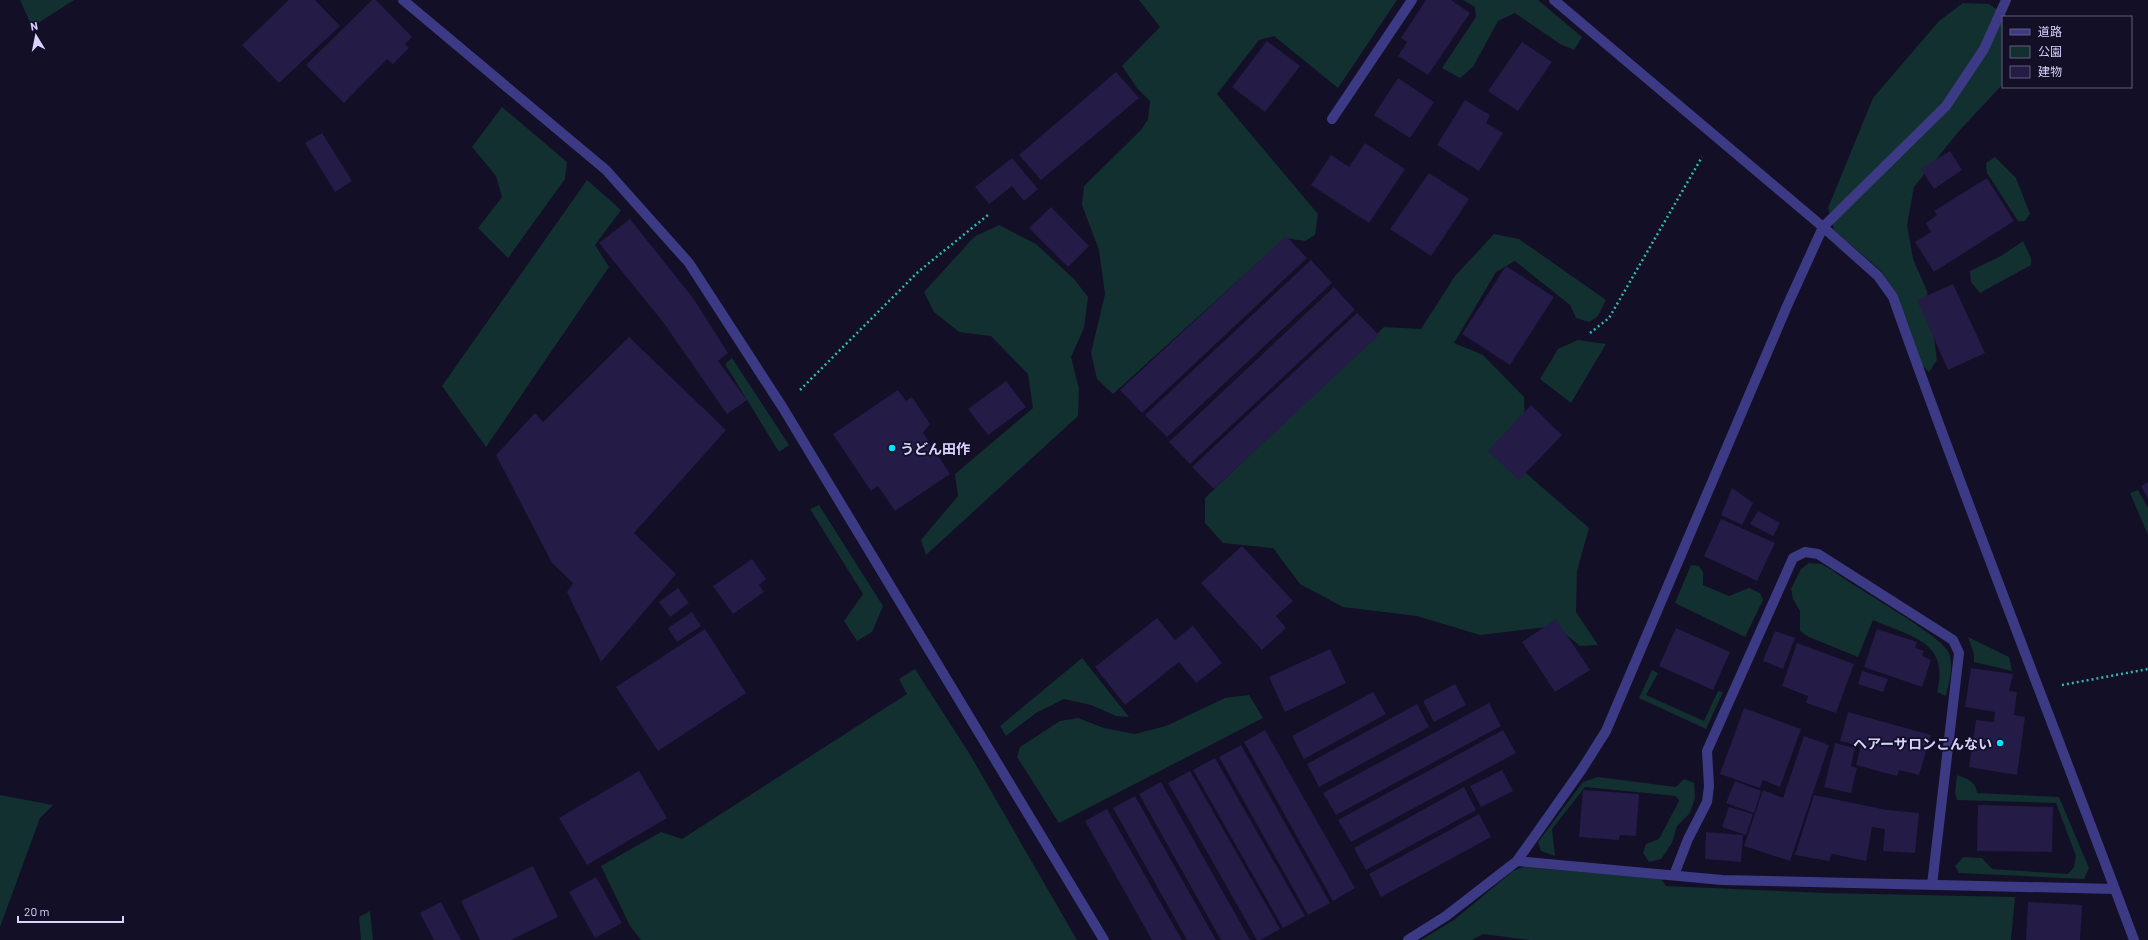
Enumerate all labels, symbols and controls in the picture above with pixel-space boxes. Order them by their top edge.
north arrow [16,16,56,56]
legend [2002,16,2132,88]
text: N [29,19,39,33]
text: 道路 [2038,24,2062,38]
text: 公園 [2038,44,2062,58]
text: 建物 [2038,64,2062,78]
place label: うどん田作 [900,440,970,457]
marker: うどん田作 [887,443,897,453]
place label: ヘアーサロンこんない [1853,735,1992,752]
marker: ヘアーサロンこんない [1995,738,2005,748]
scale bar [18,898,123,924]
text: 20 m [24,904,50,918]

